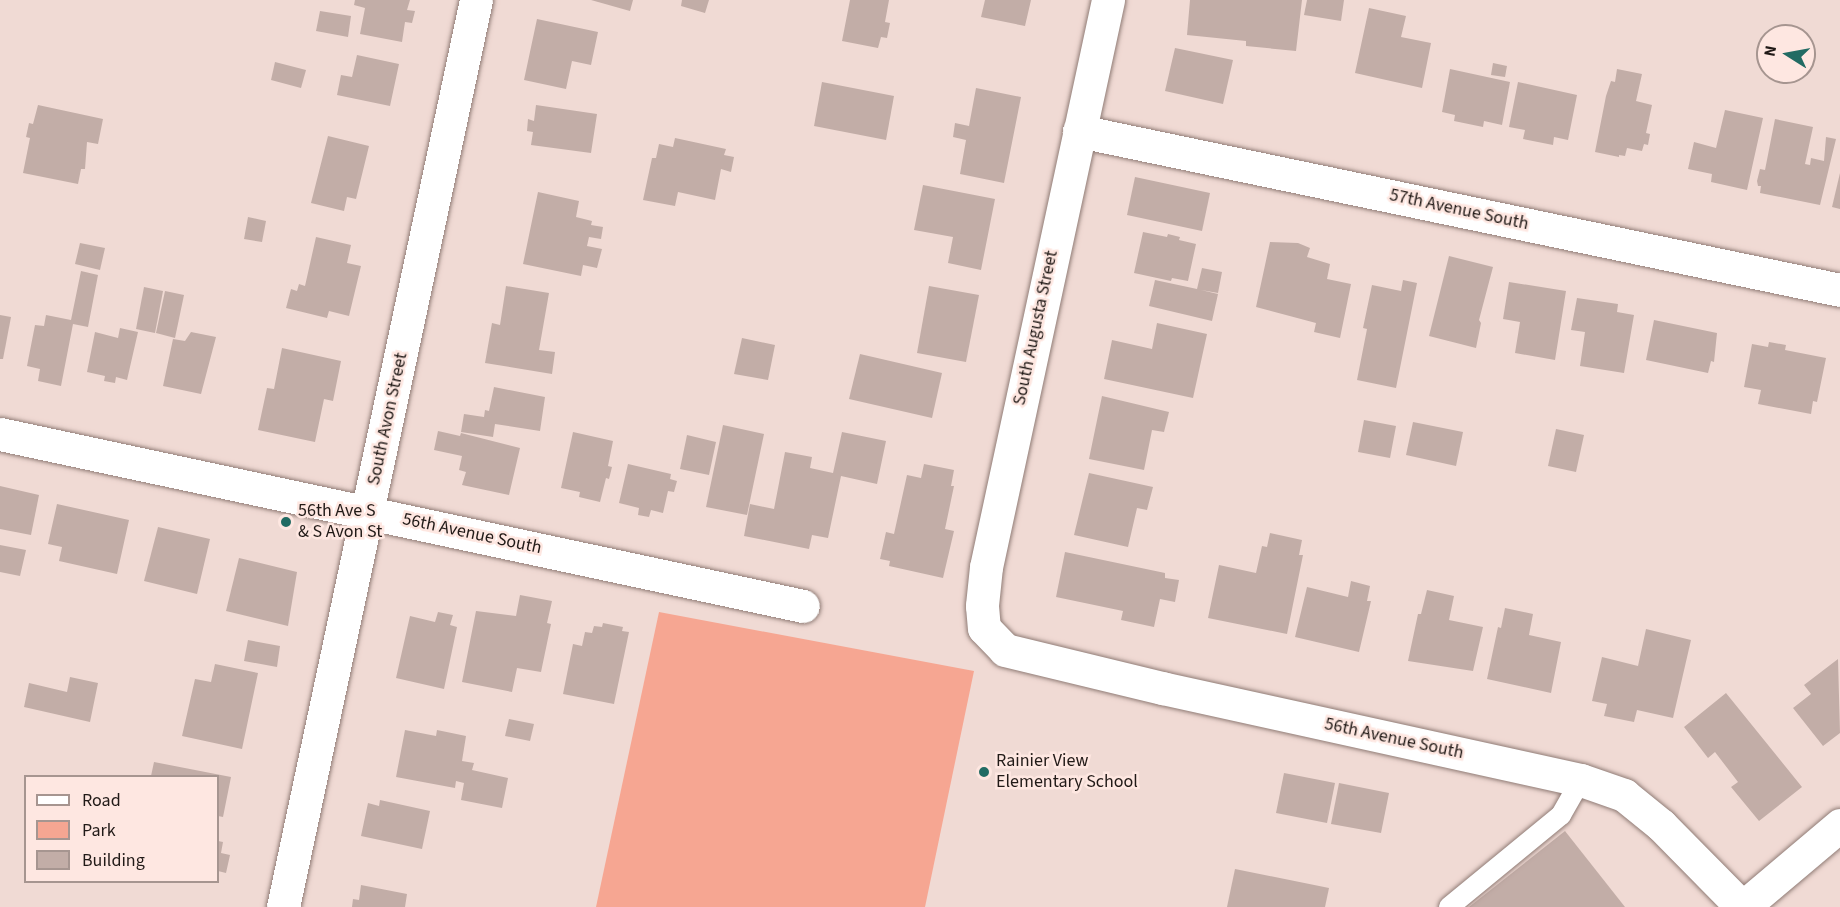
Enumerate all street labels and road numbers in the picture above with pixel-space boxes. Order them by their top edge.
street label: 57th Avenue South [1388,185,1530,235]
street label: South Augusta Street [1009,249,1063,407]
street label: South Avon Street [363,351,413,487]
street label: 56th Avenue South [401,509,543,559]
street label: 56th Avenue South [1323,714,1465,764]

